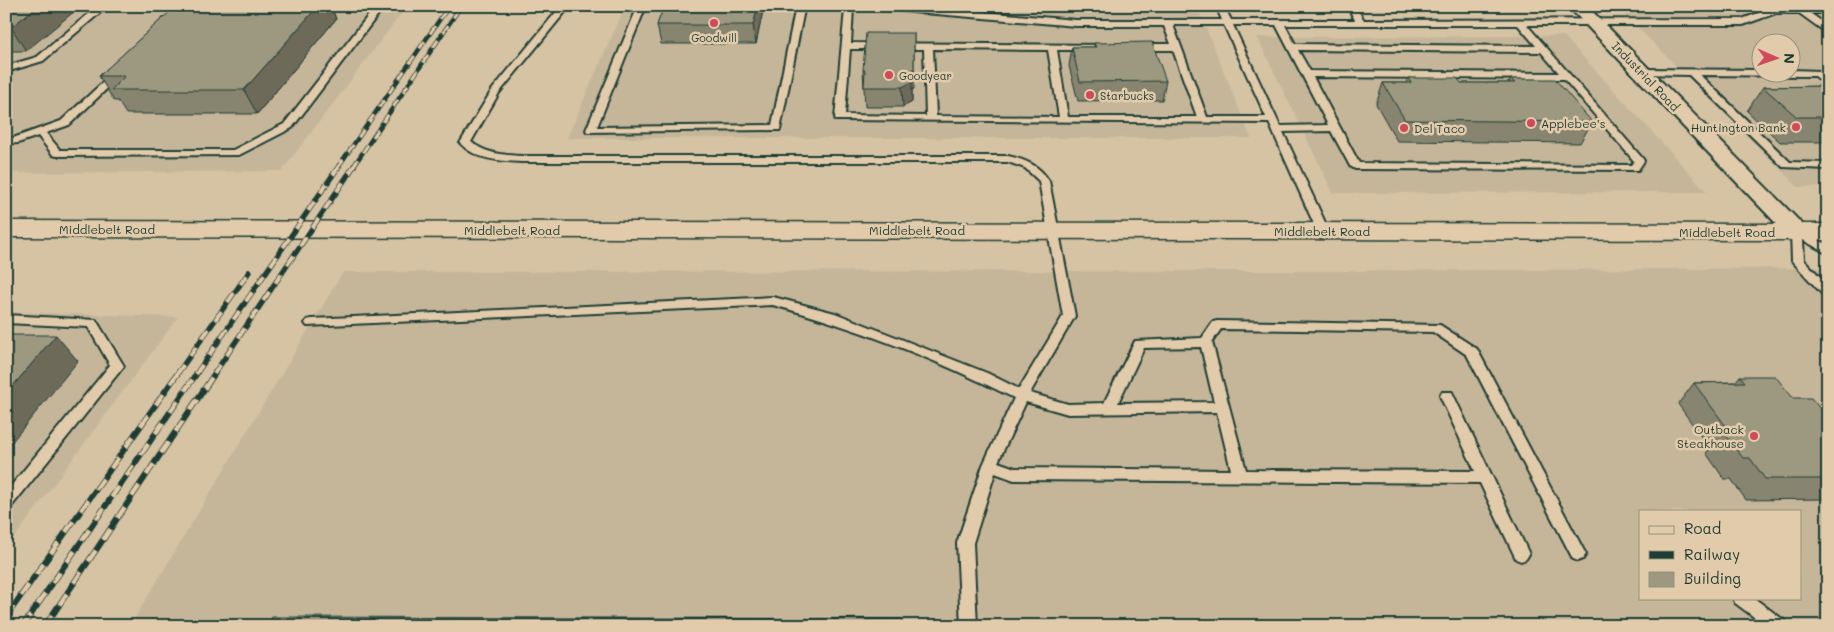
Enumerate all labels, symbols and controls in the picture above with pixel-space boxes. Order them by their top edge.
marker: Goodwill [708,17,720,29]
place label: Goodwill [691,30,737,45]
north arrow [1752,32,1802,82]
street label: Industrial Road [1609,38,1684,115]
text: N [1780,53,1799,64]
place label: Goodyear [899,68,952,83]
marker: Goodyear [883,69,895,81]
place label: Starbucks [1100,88,1154,103]
marker: Starbucks [1084,89,1096,101]
place label: Applebee's [1541,115,1606,131]
marker: Applebee's [1525,117,1537,129]
place label: Huntington Bank [1691,119,1786,135]
place label: Del Taco [1414,120,1465,136]
marker: Huntington Bank [1790,121,1802,133]
marker: Del Taco [1398,122,1410,134]
street label: Middlebelt Road [59,221,155,237]
street label: Middlebelt Road [464,222,560,238]
street label: Middlebelt Road [869,222,965,238]
street label: Middlebelt Road [1274,223,1370,239]
street label: Middlebelt Road [1679,224,1775,240]
place label: Outback Steakhouse [1677,421,1744,451]
marker: Outback Steakhouse [1748,430,1760,442]
legend [1639,510,1802,600]
text: Road [1684,518,1721,538]
text: Railway [1684,544,1740,564]
text: Building [1684,568,1741,588]

